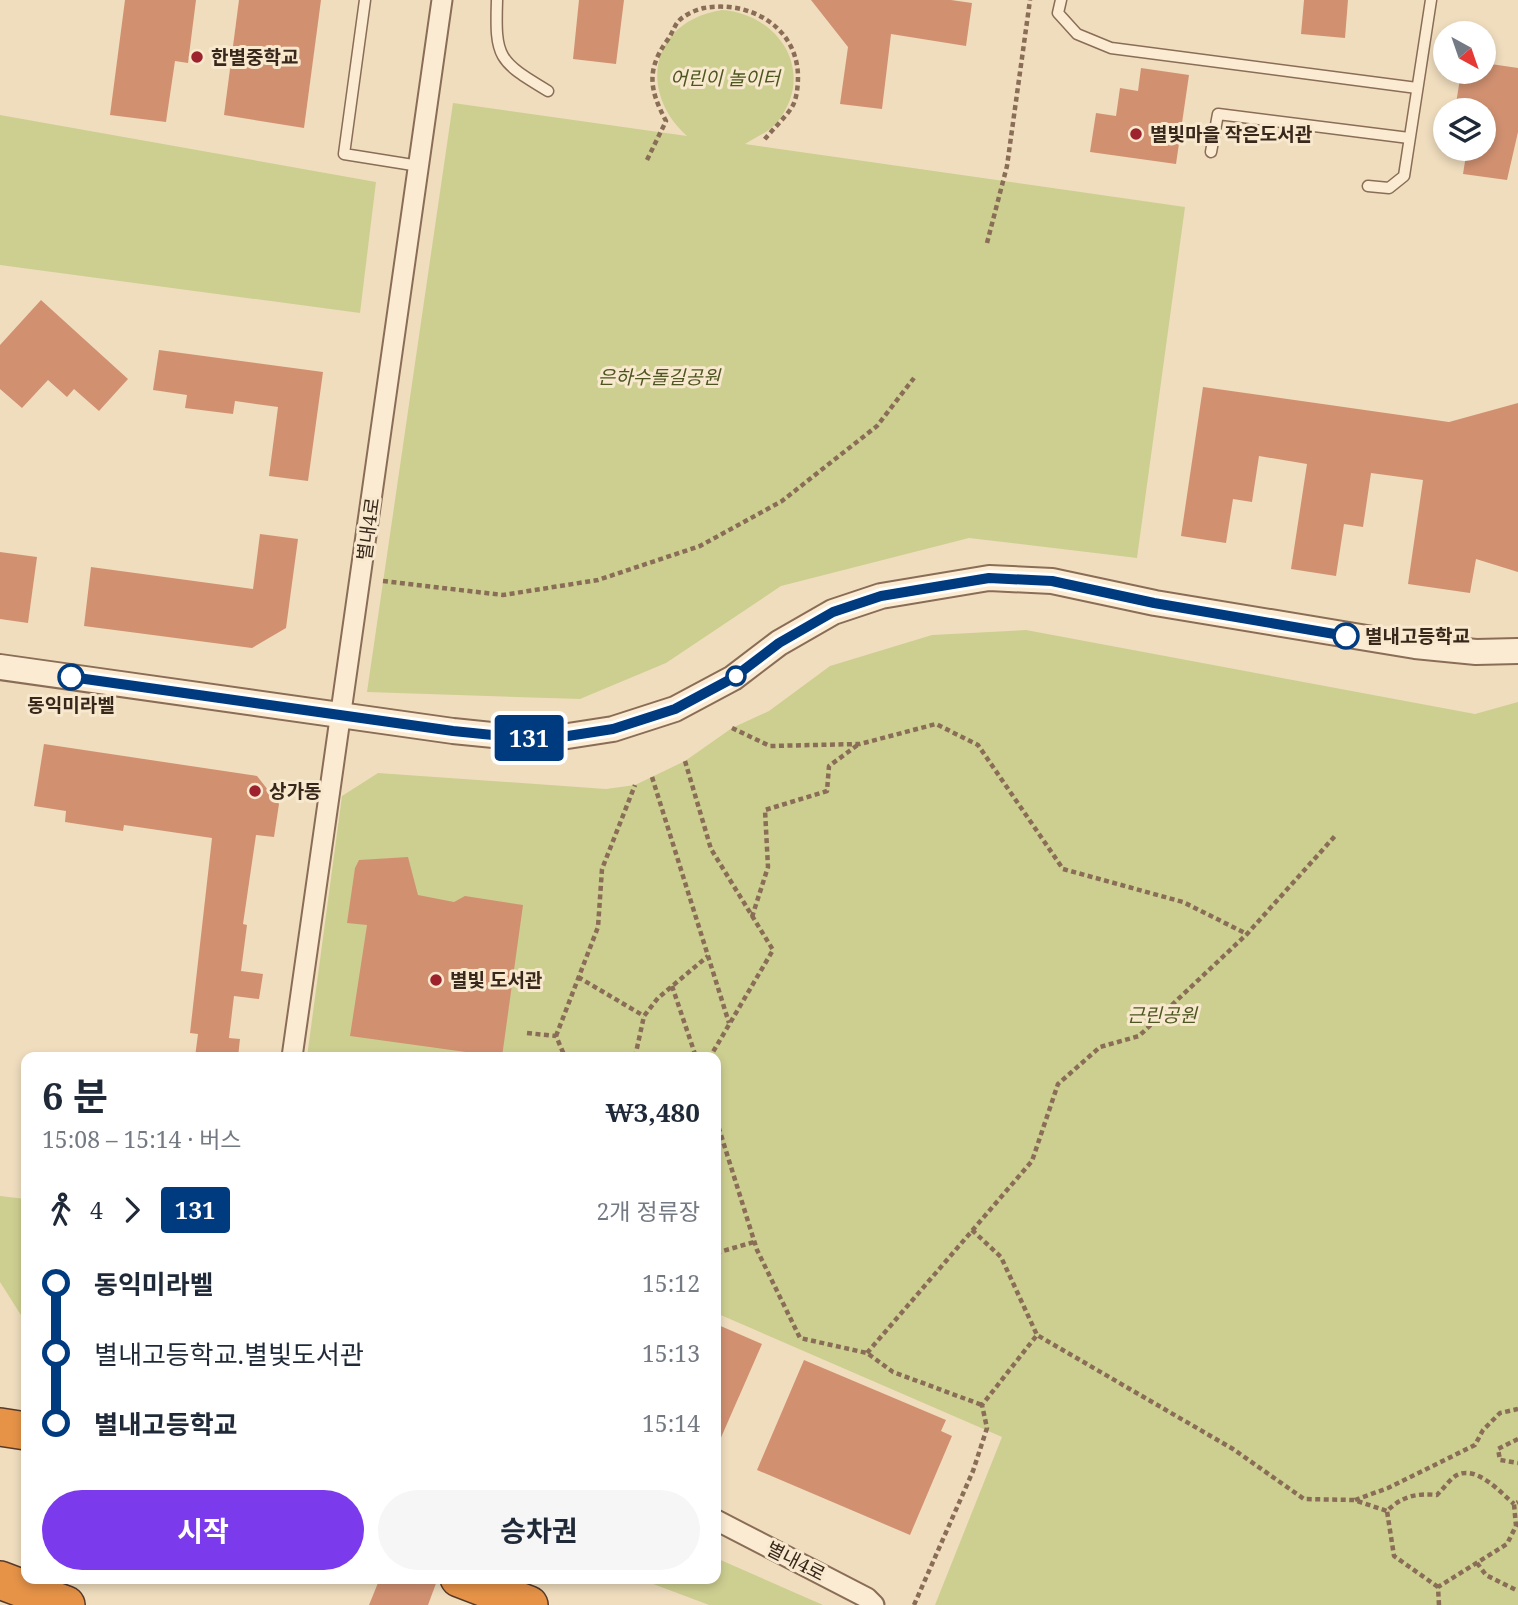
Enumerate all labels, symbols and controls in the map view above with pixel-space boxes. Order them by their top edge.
north arrow [1433,21,1496,84]
map controls [1433,21,1496,161]
place label: 한별중학교 [211,44,298,70]
marker: 한별중학교 [189,49,205,65]
park label: 어린이 놀이터 [670,65,782,91]
button: layers [1433,98,1496,161]
place label: 별빛마을 작은도서관 [1150,121,1313,147]
marker: 별빛마을 작은도서관 [1128,126,1144,142]
park label: 은하수돌길공원 [598,364,722,390]
street label: 별내4로 [351,496,385,562]
marker: 별내고등학교 [1333,623,1359,649]
place label: 별내고등학교 [1365,623,1470,649]
marker: 동익미라벨 [58,664,84,690]
unlabelled marker [726,666,746,686]
place label: 동익미라벨 [27,692,115,718]
line badge: 131 [489,715,569,761]
text: 131 [509,721,549,754]
place label: 상가동 [269,778,321,804]
marker: 상가동 [247,783,263,799]
place label: 별빛 도서관 [450,967,543,993]
marker: 별빛 도서관 [428,972,444,988]
park label: 근린공원 [1127,1002,1198,1028]
text: 6 분 [42,1069,108,1121]
text: ₩3,480 [606,1094,700,1130]
text: 15:08 – 15:14 · 버스 [42,1123,242,1155]
icon: walk [42,1191,80,1229]
icon: forward [113,1191,151,1229]
text: 131 [175,1193,216,1226]
text: 4 [90,1194,103,1226]
text: 2개 정류장 [597,1195,700,1227]
text: 동익미라벨 [94,1266,214,1302]
text: 15:12 [642,1267,700,1299]
text: 별내고등학교.별빛도서관 [94,1336,364,1372]
text: 15:13 [642,1337,700,1369]
text: 별내고등학교 [94,1406,238,1442]
text: 15:14 [642,1407,700,1439]
button: 시작 [42,1490,364,1570]
button: 승차권 [378,1490,700,1570]
street label: 별내4로 [762,1535,830,1587]

